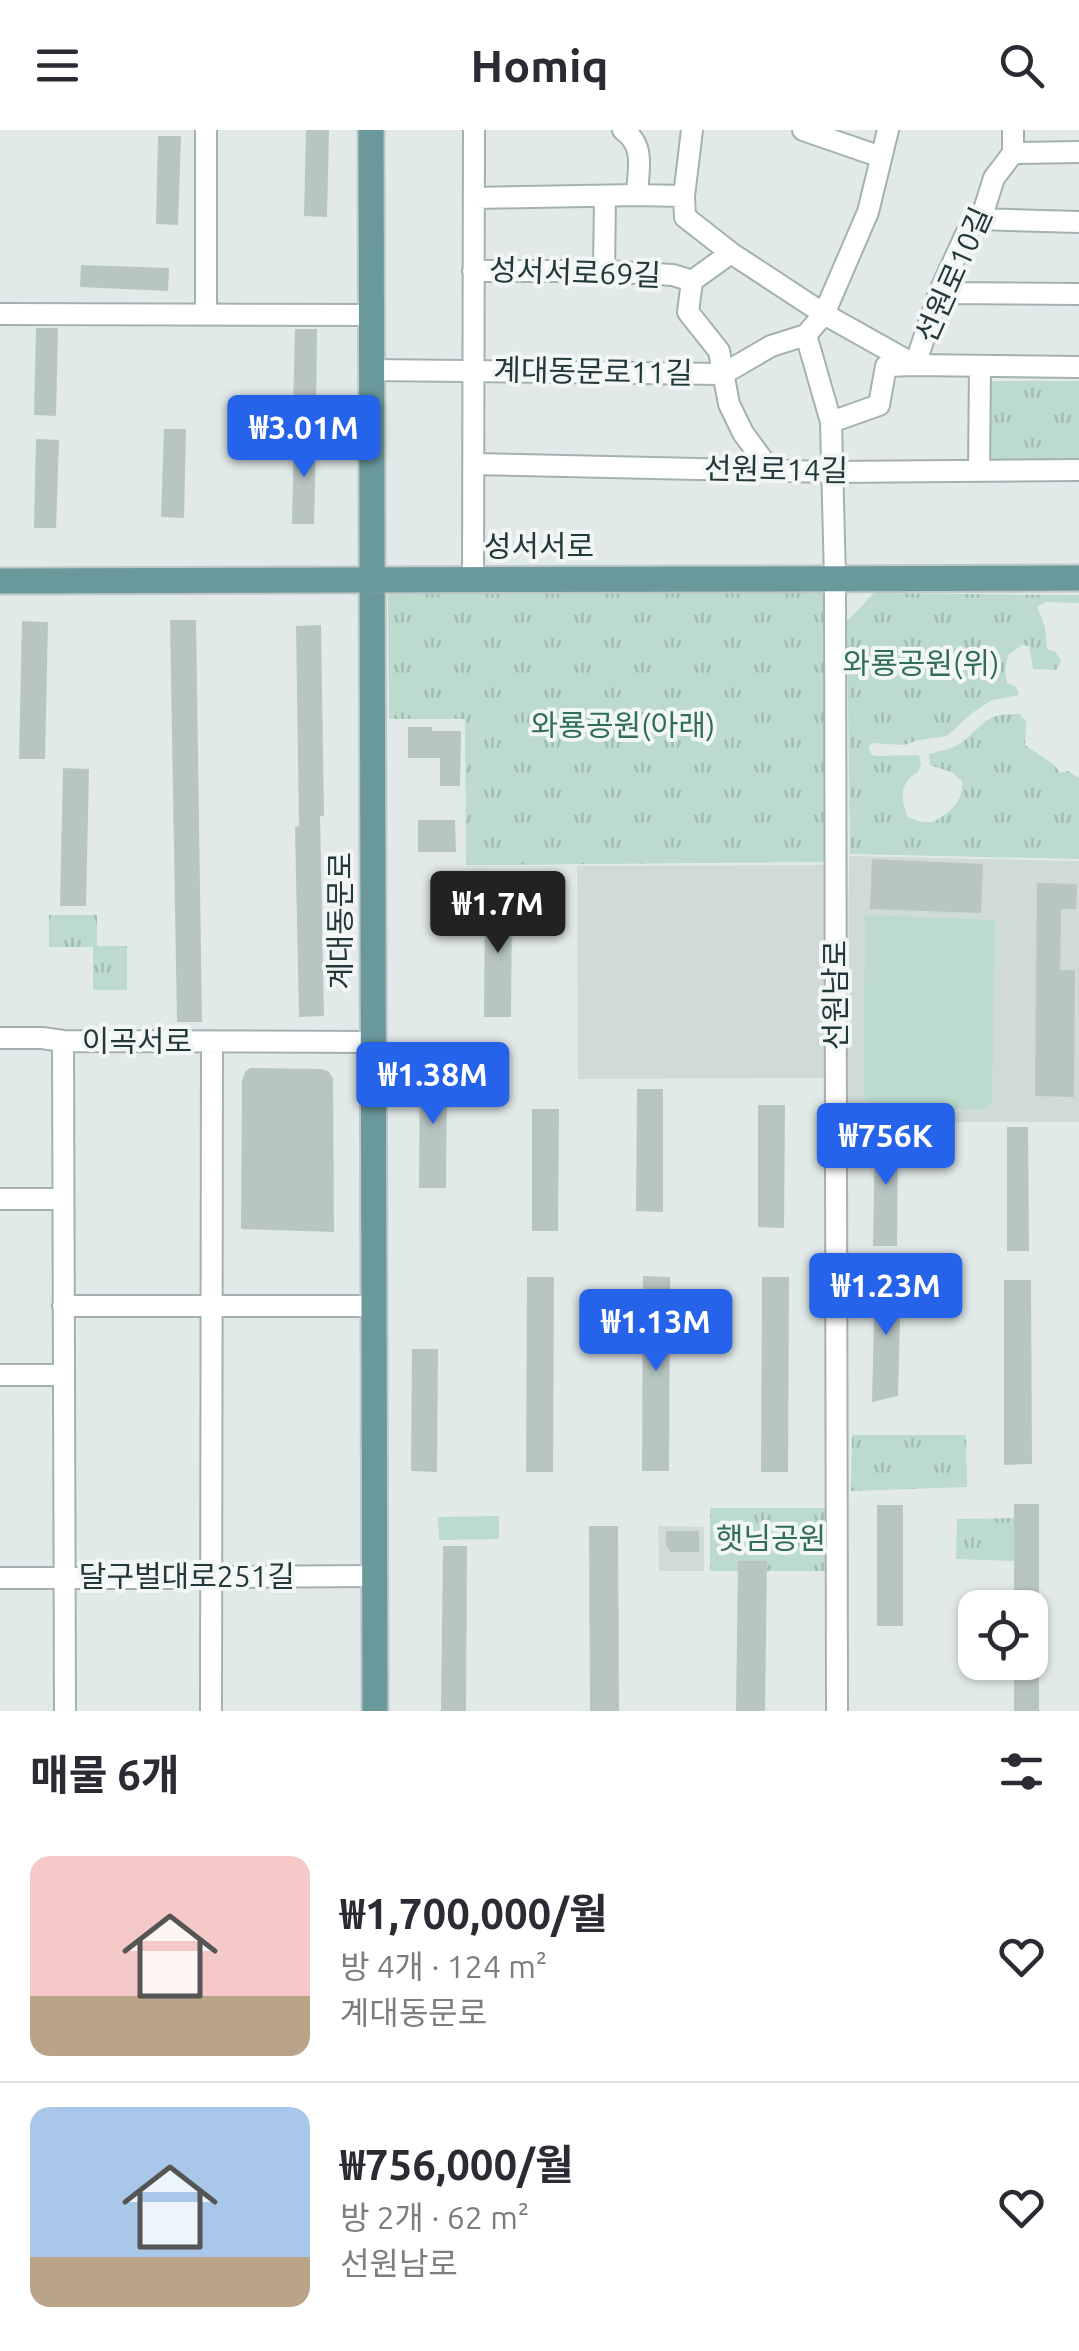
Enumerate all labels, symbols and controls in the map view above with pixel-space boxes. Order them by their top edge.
icon: menu [30,38,85,93]
icon: search [994,38,1049,93]
text: Homiq [471,40,608,91]
street label: 선원로10길 [908,202,998,347]
street label: 성서서로69길 [489,252,661,292]
street label: 계대동문로11길 [493,352,693,390]
pin: ₩3.01M [223,395,385,480]
text: ₩3.01M [249,409,359,445]
street label: 선원로14길 [704,451,848,487]
street label: 성서서로 [484,529,594,563]
park label: 와룡공원(위) [843,646,999,680]
park label: 와룡공원(아래) [531,708,715,742]
street label: 계대동문로 [323,852,357,990]
pin: ₩1.7M [428,871,568,956]
text: ₩1.7M [452,885,544,921]
street label: 선원남로 [818,940,852,1050]
street label: 이곡서로 [82,1024,192,1058]
pin: ₩1.38M [352,1042,514,1127]
text: ₩1.38M [378,1056,488,1092]
pin: ₩756K [816,1103,956,1188]
text: ₩756K [839,1117,933,1153]
pin: ₩1.23M [805,1253,967,1338]
text: ₩1.23M [831,1267,941,1303]
pin: ₩1.13M [575,1289,737,1374]
text: ₩1.13M [601,1303,711,1339]
park label: 햇님공원 [716,1521,826,1555]
street label: 달구벌대로251길 [79,1559,295,1593]
map controls [958,1590,1048,1680]
button: locate [958,1590,1048,1680]
icon: filters [994,1744,1049,1799]
text: 매물 6개 [30,1751,180,1798]
text: ₩1,700,000/월 [340,1890,608,1937]
icon: home [110,1896,230,2016]
icon: heart [994,1929,1049,1984]
text: 방 4개 · 124 m² [340,1948,547,1984]
text: 계대동문로 [340,1994,487,2030]
text: ₩756,000/월 [340,2141,574,2188]
icon: home [110,2147,230,2267]
icon: heart [994,2180,1049,2235]
text: 방 2개 · 62 m² [340,2199,529,2235]
text: 선원남로 [340,2245,458,2281]

